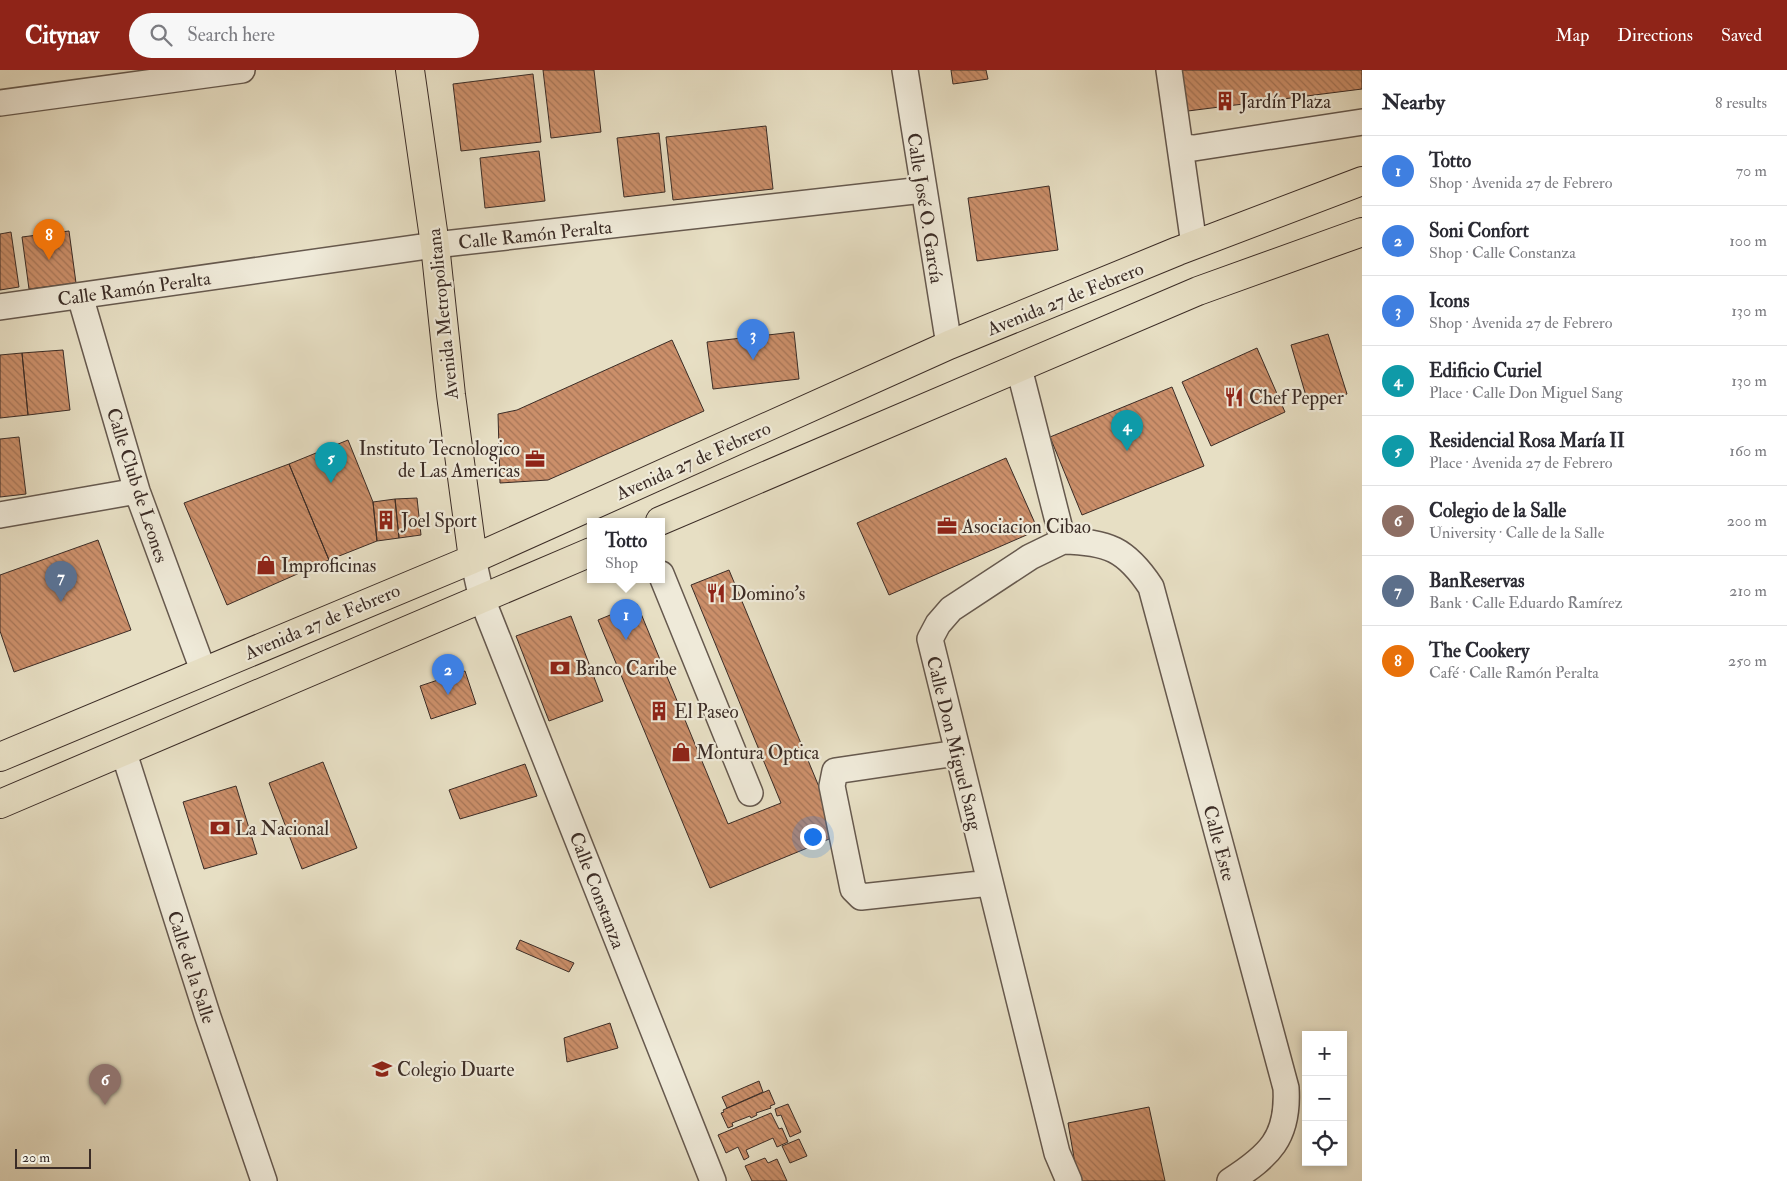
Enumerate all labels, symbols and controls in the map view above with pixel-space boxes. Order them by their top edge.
search box [129,13,479,58]
text: Citynav [25,20,99,51]
icon: search [147,21,175,49]
text: Search here [187,23,275,47]
text: Map [1556,24,1589,47]
text: Directions [1617,24,1693,47]
text: Saved [1721,24,1762,47]
text: Nearby [1382,89,1445,116]
building icon: Jardín Plaza [1214,90,1236,112]
place label: Jardín Plaza [1239,90,1331,114]
text: 8 results [1715,93,1767,113]
street label: Calle José O. García [901,131,949,285]
text: Totto [1429,149,1471,173]
text: 1 [1395,161,1401,181]
text: 70 m [1736,161,1767,181]
text: Shop · Avenida 27 de Febrero [1429,173,1612,193]
street label: Calle Ramón Peralta [457,215,613,255]
pin: 8 [33,219,65,260]
text: Soni Confort [1429,219,1529,243]
street label: Avenida Metropolitana [422,227,465,402]
text: 2 [1394,231,1402,251]
text: 100 m [1729,231,1767,251]
text: Shop · Calle Constanza [1429,243,1576,263]
street label: Avenida 27 de Febrero [983,257,1147,342]
street label: Calle Ramón Peralta [56,266,212,312]
text: Icons [1429,289,1470,313]
text: 3 [1395,301,1401,321]
text: 130 m [1731,301,1767,321]
text: Shop · Avenida 27 de Febrero [1429,313,1612,333]
pin: 3 [737,319,769,360]
text: Edificio Curiel [1429,359,1542,383]
text: 4 [1394,371,1402,391]
text: 130 m [1731,371,1767,391]
text: Place · Calle Don Miguel Sang [1429,383,1623,403]
restaurant icon: Chef Pepper [1223,386,1245,408]
place label: Chef Pepper [1249,386,1344,411]
street label: Calle Club de Leones [101,405,173,566]
pin: 4 [1111,410,1143,451]
street label: Avenida 27 de Febrero [611,416,775,506]
text: Residencial Rosa María II [1429,429,1625,453]
place label: Instituto Tecnologico de Las Americas [359,437,520,483]
text: 5 [1394,441,1402,461]
text: 160 m [1729,441,1767,461]
pin: 5 [315,442,347,483]
office icon: Instituto Tecnologico de Las Americas [524,448,546,470]
text: Place · Avenida 27 de Febrero [1429,453,1613,473]
text: Colegio de la Salle [1429,499,1566,523]
building icon: Joel Sport [375,509,397,531]
place label: Joel Sport [400,509,477,534]
text: 6 [1394,511,1402,531]
text: 200 m [1727,511,1767,531]
office icon: Asociacion Cibao [936,515,958,537]
place label: Asociacion Cibao [961,515,1091,539]
popup [587,518,665,583]
text: University · Calle de la Salle [1429,523,1604,543]
text: Totto [605,529,647,553]
text: Shop [605,553,638,573]
shop icon: Improficinas [255,554,277,576]
place label: Improficinas [281,554,376,579]
pin: 7 [45,561,77,602]
text: BanReservas [1429,569,1525,593]
street label: Avenida 27 de Febrero [240,578,404,666]
text: 7 [1394,581,1402,601]
text: 210 m [1729,581,1767,601]
restaurant icon: Domino's [705,582,727,604]
place label: Domino's [731,582,805,606]
text: Bank · Calle Eduardo Ramírez [1429,593,1622,613]
pin: 1 [610,599,642,640]
text: The Cookery [1429,639,1529,663]
text: 8 [1394,651,1402,671]
text: 250 m [1728,651,1767,671]
pin: 2 [432,654,464,695]
street label: Calle Don Miguel Sang [921,654,987,834]
bank icon: Banco Caribe [549,657,571,679]
place label: Banco Caribe [575,657,677,681]
text: Café · Calle Ramón Peralta [1429,663,1599,683]
building icon: El Paseo [648,700,670,722]
place label: El Paseo [674,700,739,724]
shop icon: Montura Optica [670,741,692,763]
place label: Montura Optica [696,741,820,766]
street label: Calle Este [1197,803,1241,884]
bank icon: La Nacional [209,817,231,839]
place label: La Nacional [235,817,329,841]
your location [800,824,826,850]
street label: Calle Constanza [564,828,630,952]
street label: Calle de la Salle [162,908,221,1027]
map controls [1302,1031,1347,1166]
button: + [1302,1031,1347,1076]
school or university icon: Colegio Duarte [371,1058,393,1080]
place label: Colegio Duarte [397,1058,515,1082]
pin: 6 [89,1064,121,1105]
button: − [1302,1076,1347,1121]
button: locate [1302,1121,1347,1166]
scale bar [15,1146,91,1169]
text: 20 m [22,1149,50,1166]

